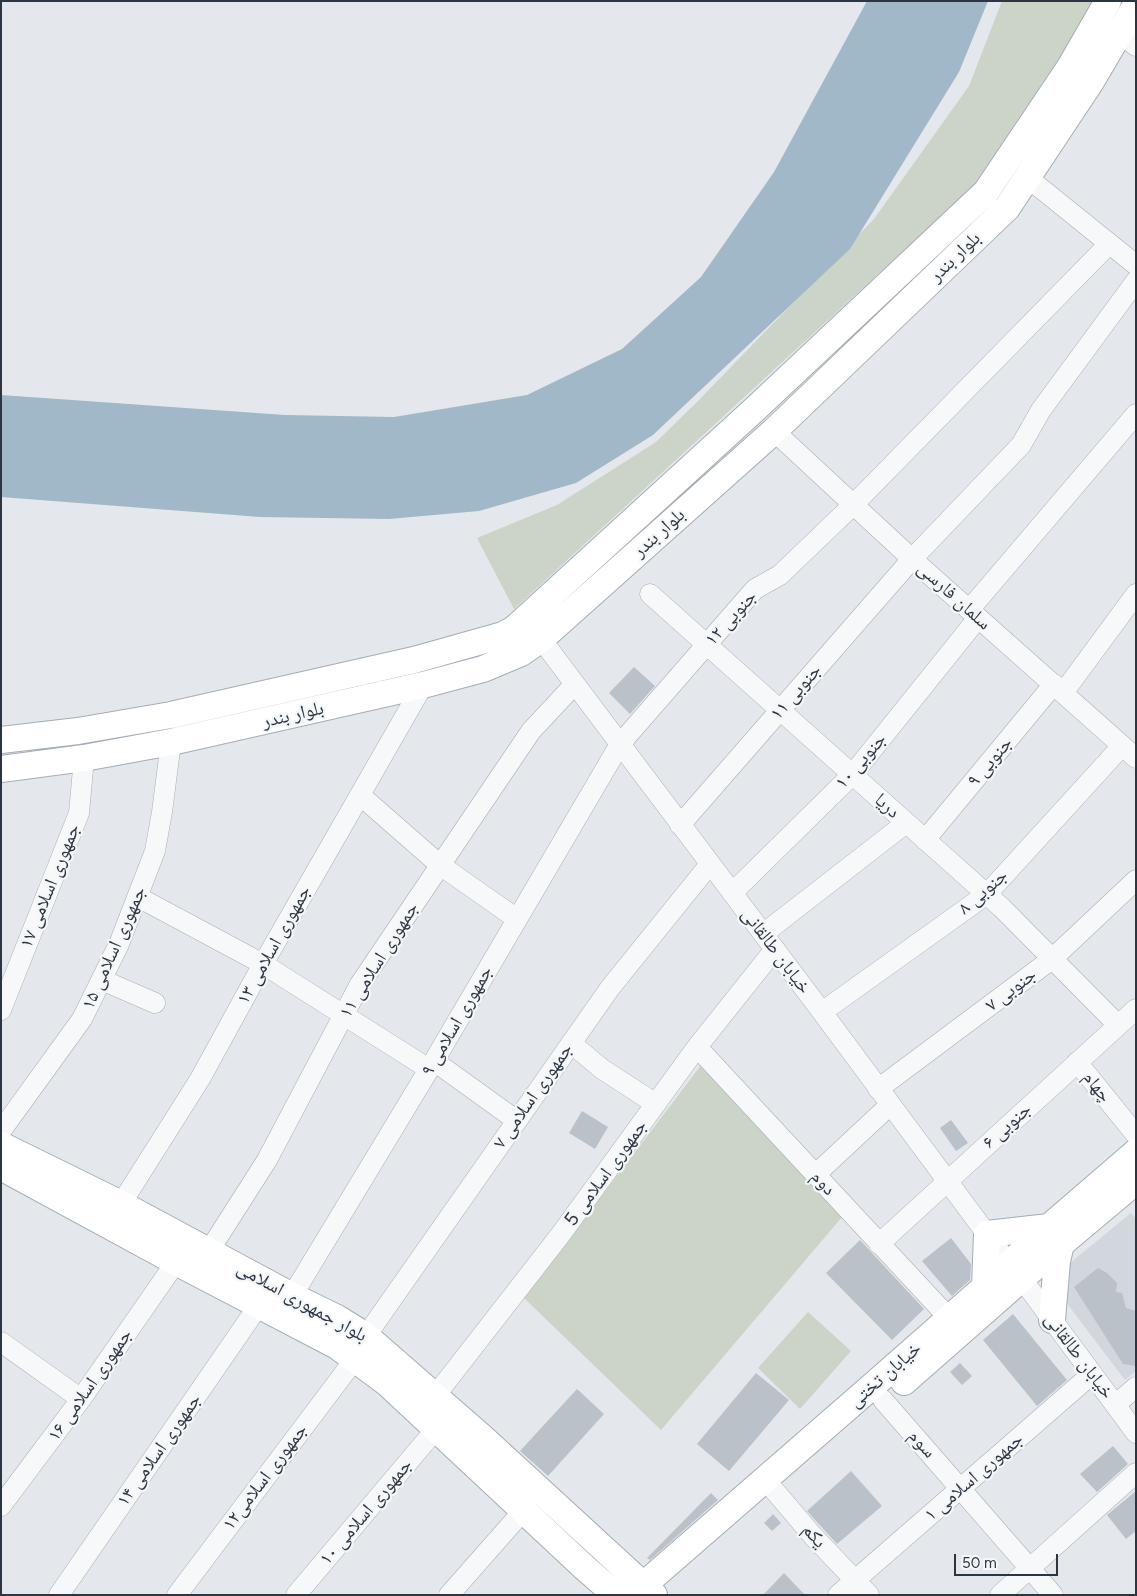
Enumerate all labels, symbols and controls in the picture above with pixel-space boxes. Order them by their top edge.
street label: بلوار بندر [925,227,985,287]
street label: بلوار بندر [628,504,690,562]
street label: سلمان فارسی [912,557,996,635]
street label: ۱۲ جنوبی [700,586,762,650]
street label: ۱۱ جنوبی [766,659,826,725]
street label: بلوار بندر [260,697,326,733]
street label: ۱۰ جنوبی [831,728,891,794]
street label: ۹ جنوبی [963,732,1017,792]
street label: دریا [870,789,904,823]
street label: جمهوری اسلامی ۱۷ [15,821,85,951]
street label: ۸ جنوبی [954,864,1012,920]
street label: جمهوری اسلامی ۱۳ [232,882,316,1008]
street label: جمهوری اسلامی ۱۵ [77,883,151,1013]
street label: جمهوری اسلامی ۱۱ [334,898,424,1022]
street label: خیابان طالقانی [736,904,816,998]
street label: جمهوری اسلامی ۹ [416,962,498,1080]
street label: ۷ جنوبی [981,963,1041,1017]
street label: جمهوری اسلامی ۷ [488,1039,578,1153]
street label: چهام [1078,1067,1116,1107]
street label: ۶ جنوبی [978,1098,1036,1154]
street label: جمهوری اسلامی 5 [560,1115,652,1231]
street label: دوم [806,1166,840,1200]
street label: بلوار جمهوری اسلامی [233,1257,371,1347]
street label: خیابان طالقانی [1039,1309,1119,1403]
street label: جمهوری اسلامی ۱۶ [43,1324,137,1446]
street label: خیابان تختی [844,1337,926,1413]
street label: جمهوری اسلامی ۱۴ [112,1389,206,1511]
street label: جمهوری اسلامی۱۲ [218,1419,312,1535]
street label: سوم [903,1425,941,1463]
street label: جمهوری اسلامی ۱ [920,1428,1028,1526]
street label: جمهوری اسلامی ۱۰ [315,1454,417,1570]
street label: یکم [797,1519,831,1553]
scale bar [957,1544,1061,1576]
text: 50 m [962,1554,997,1572]

